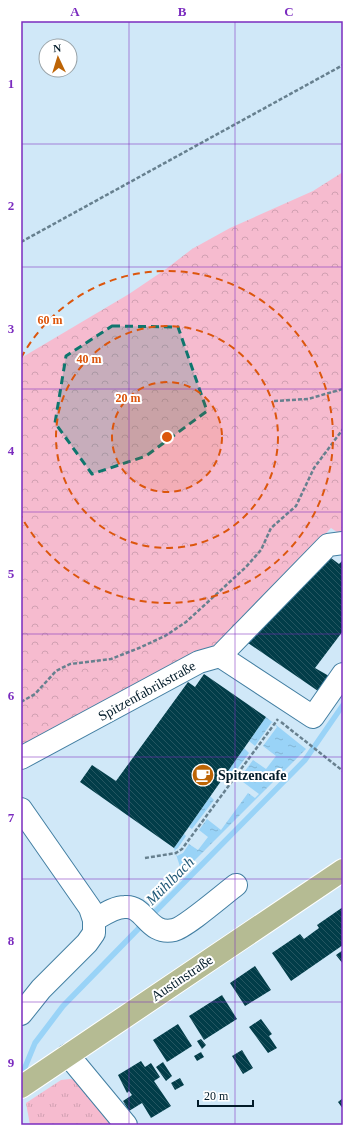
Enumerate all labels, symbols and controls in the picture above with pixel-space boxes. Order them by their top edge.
text: A [70,4,80,19]
text: B [178,4,187,19]
text: C [284,4,294,19]
north arrow [38,38,78,78]
text: N [53,42,62,54]
text: 1 [8,76,14,91]
text: 2 [8,198,14,213]
text: 60 m [38,313,63,327]
text: 3 [8,321,15,336]
text: 40 m [77,352,102,366]
text: 20 m [116,391,141,405]
centre of rings [160,430,174,444]
text: 4 [8,443,15,458]
text: 5 [8,566,15,581]
street label: Spitzenfabrikstraße [96,658,198,724]
text: 6 [8,688,15,703]
cafe icon: Spitzencafe [190,762,216,788]
place label: Spitzencafe [218,768,286,783]
text: 7 [8,810,15,825]
water label: Mühlbach [142,854,197,909]
text: 8 [8,933,15,948]
street label: Austinstraße [148,952,216,1004]
text: 9 [8,1055,15,1070]
scale bar [198,1082,253,1108]
text: 20 m [204,1089,229,1103]

